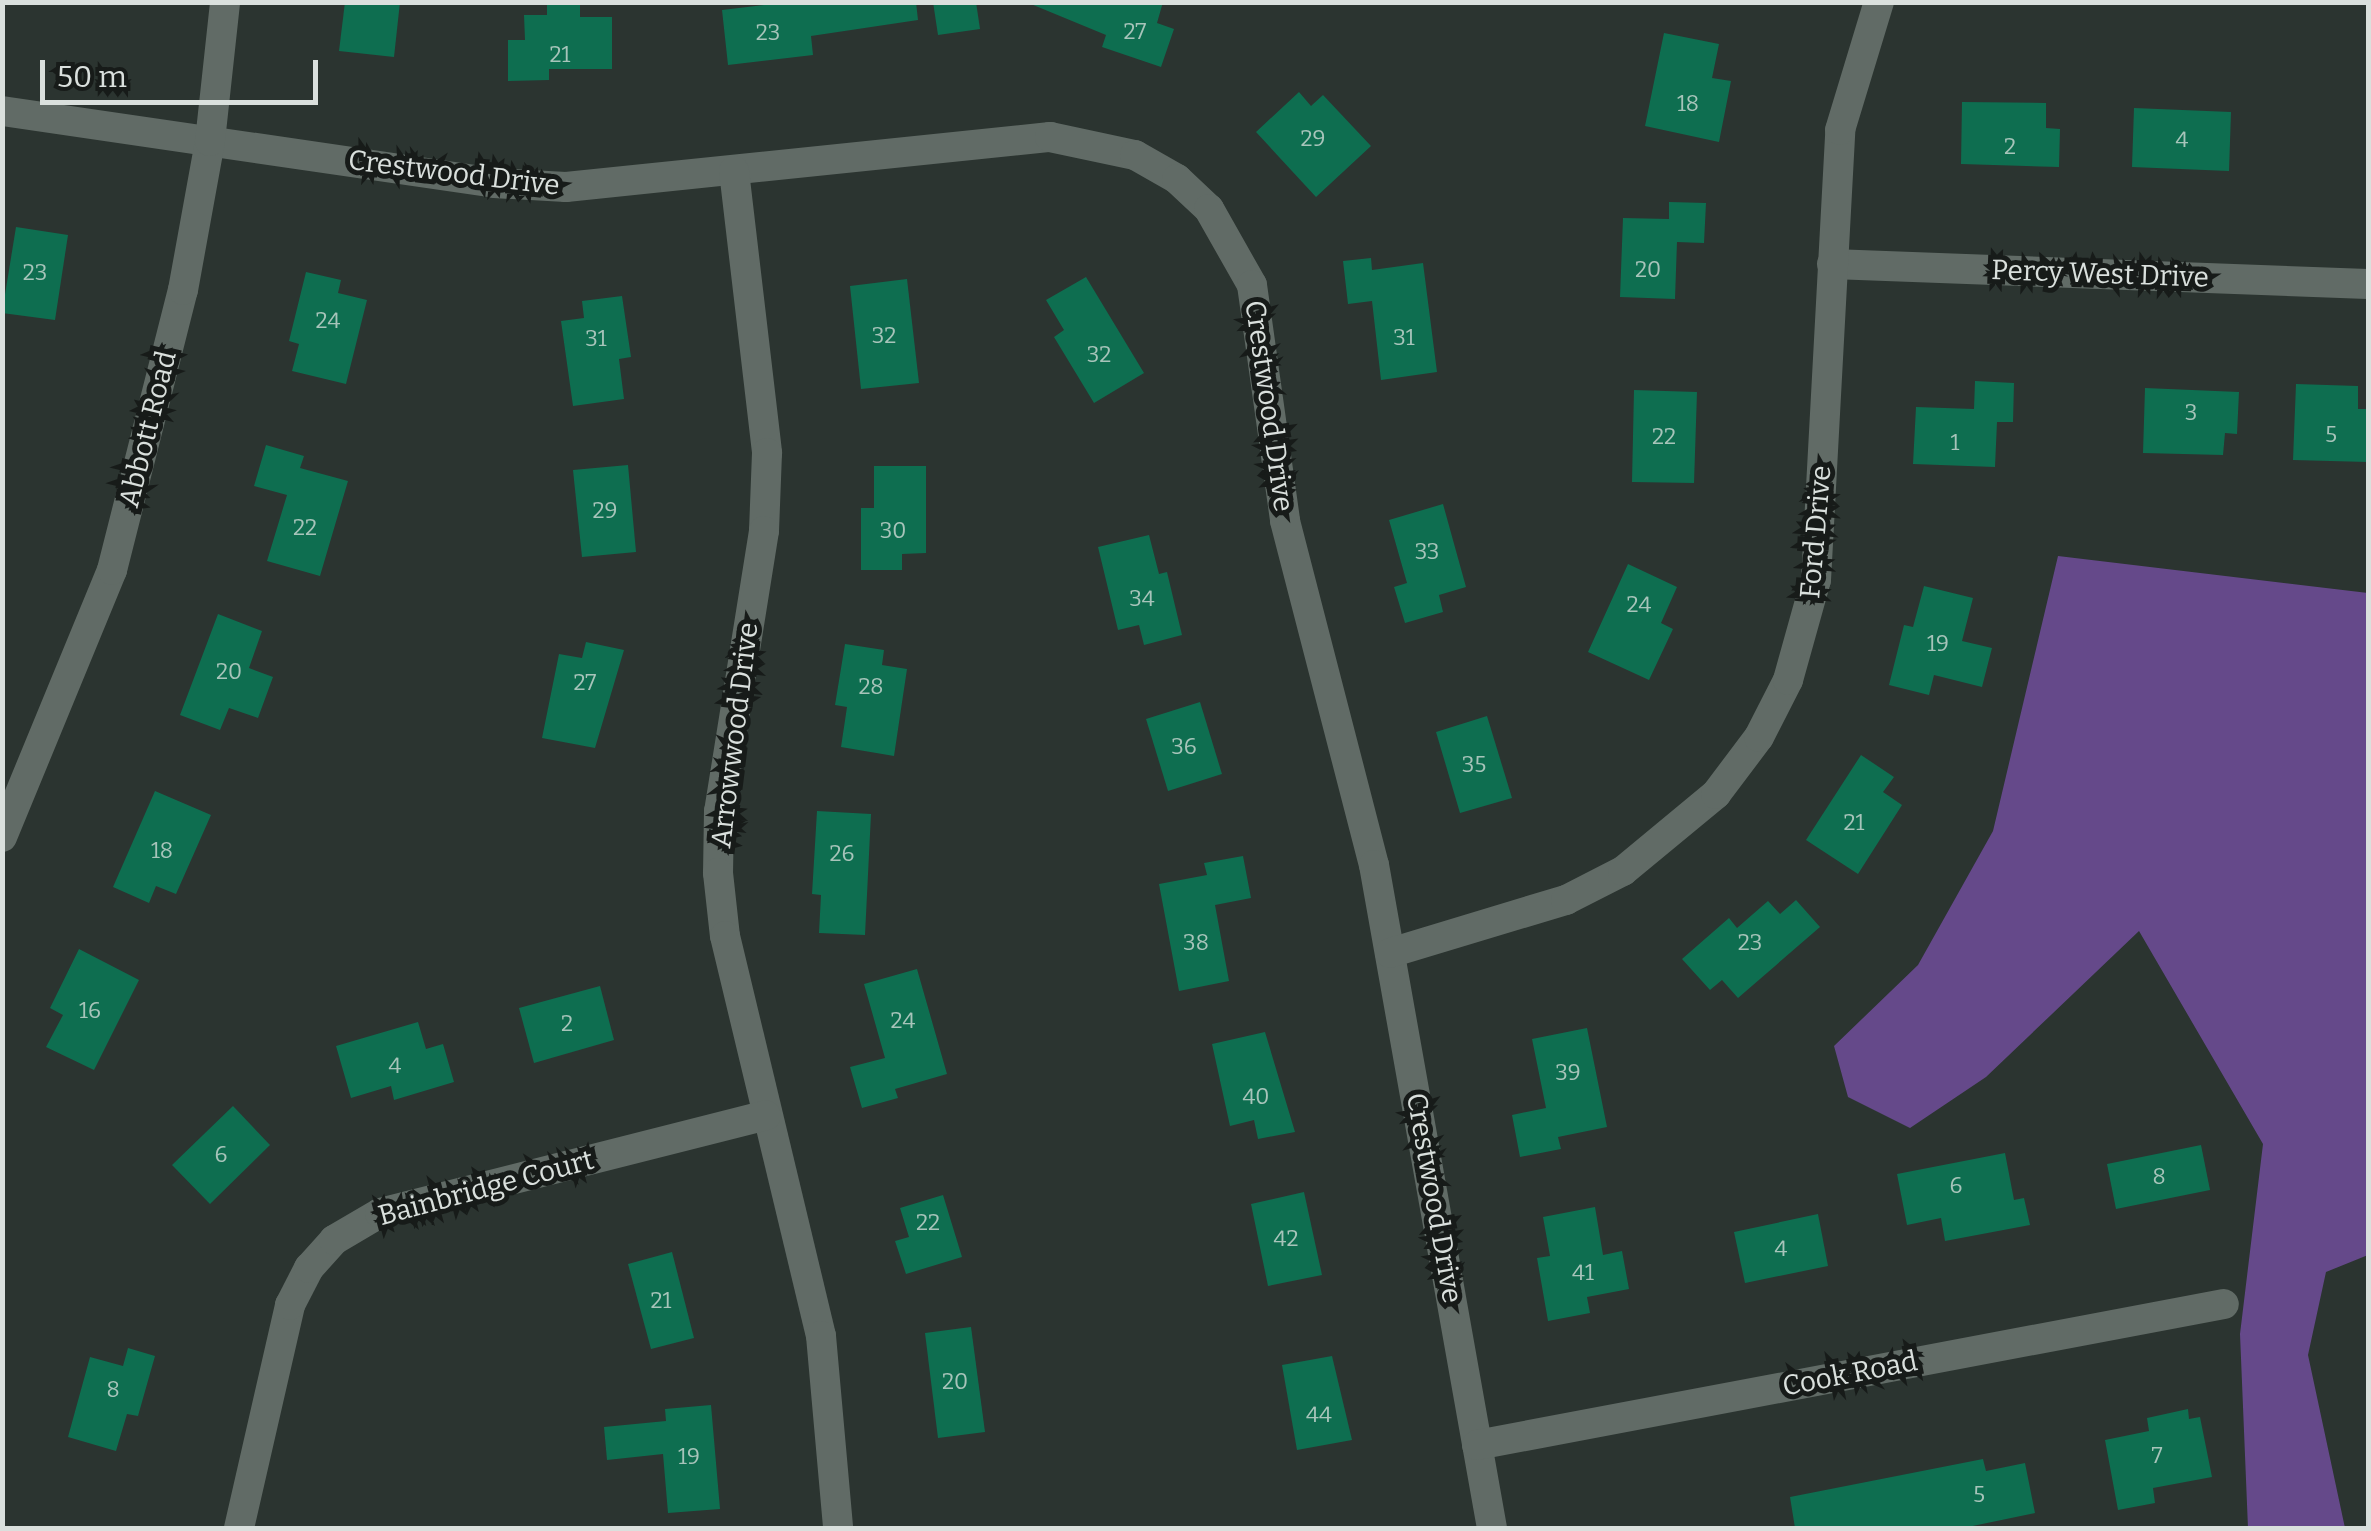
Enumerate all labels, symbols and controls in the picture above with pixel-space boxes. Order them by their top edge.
house number: 27 [1124,19,1146,45]
house number: 23 [756,20,780,46]
scale bar [45,40,322,102]
house number: 21 [550,42,570,68]
text: 50 m [57,59,127,95]
house number: 18 [1677,91,1699,117]
house number: 29 [1301,126,1325,152]
house number: 4 [2176,127,2188,153]
house number: 2 [2004,134,2016,160]
street label: Crestwood Drive [346,143,562,203]
street label: Percy West Drive [1991,253,2209,295]
house number: 20 [1635,257,1661,283]
house number: 23 [23,260,47,286]
street label: Crestwood Drive [1238,298,1300,514]
house number: 24 [316,308,340,334]
house number: 32 [872,323,896,349]
house number: 31 [1393,325,1415,351]
house number: 31 [585,326,607,352]
house number: 32 [1087,342,1111,368]
street label: Abbott Road [112,347,184,511]
house number: 3 [2185,400,2197,426]
house number: 5 [2325,422,2337,448]
house number: 22 [1652,424,1676,450]
house number: 1 [1951,430,1959,456]
street label: Ford Drive [1793,464,1839,600]
house number: 29 [593,498,617,524]
house number: 22 [293,515,317,541]
house number: 30 [880,518,906,544]
house number: 33 [1415,539,1439,565]
house number: 34 [1129,586,1155,612]
house number: 24 [1627,592,1651,618]
street label: Arrowwood Drive [705,620,765,850]
house number: 19 [1927,631,1949,657]
house number: 20 [216,659,242,685]
house number: 27 [574,670,596,696]
house number: 28 [858,674,884,700]
house number: 36 [1171,734,1197,760]
house number: 35 [1462,752,1486,778]
house number: 21 [1844,810,1864,836]
house number: 18 [151,838,173,864]
house number: 26 [830,841,854,867]
house number: 38 [1183,930,1209,956]
house number: 23 [1738,930,1762,956]
house number: 16 [79,998,101,1024]
house number: 24 [891,1008,915,1034]
house number: 2 [561,1011,573,1037]
house number: 4 [389,1053,401,1079]
house number: 39 [1555,1060,1581,1086]
house number: 40 [1243,1084,1269,1110]
street label: Crestwood Drive [1399,1090,1469,1306]
house number: 6 [215,1142,227,1168]
street label: Bainbridge Court [375,1143,597,1233]
house number: 8 [2152,1164,2166,1190]
house number: 6 [1950,1173,1962,1199]
house number: 22 [916,1210,940,1236]
house number: 42 [1274,1226,1298,1252]
house number: 4 [1775,1236,1787,1262]
house number: 41 [1572,1260,1594,1286]
house number: 21 [651,1288,671,1314]
street label: Cook Road [1780,1344,1920,1404]
house number: 20 [942,1369,968,1395]
house number: 8 [106,1377,120,1403]
house number: 44 [1306,1402,1332,1428]
house number: 7 [2151,1443,2163,1469]
house number: 19 [678,1444,700,1470]
house number: 5 [1973,1482,1985,1508]

